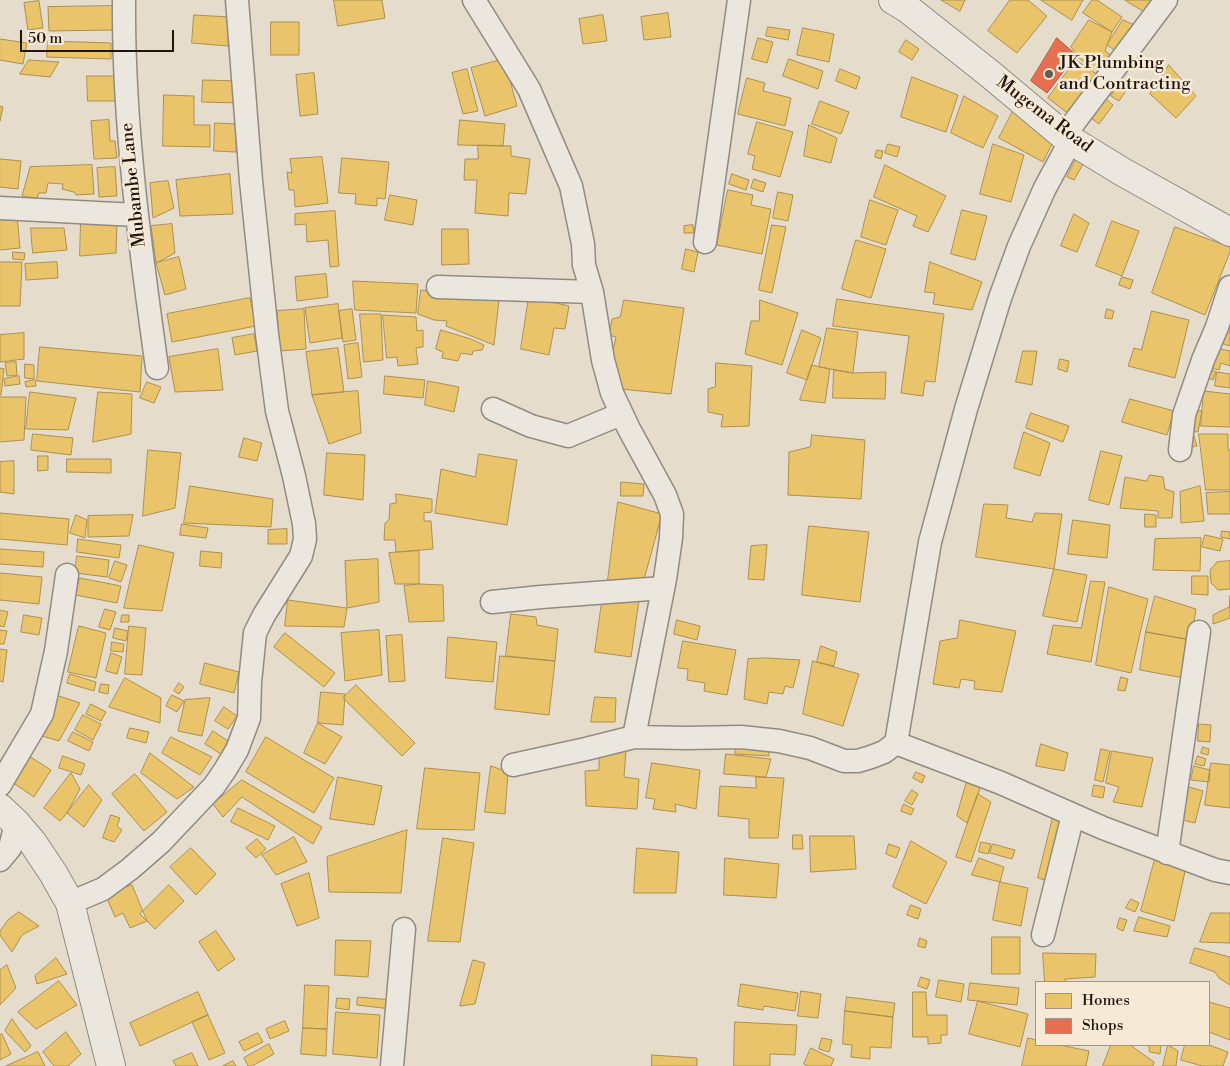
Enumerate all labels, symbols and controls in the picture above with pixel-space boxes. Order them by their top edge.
scale bar [22,20,176,52]
text: 50 m [28,29,62,48]
place label: JK Plumbing and Contracting [1059,53,1191,96]
marker: JK Plumbing and Contracting [1043,68,1055,80]
street label: Mugema Road [992,72,1096,158]
street label: Mubambe Lane [117,122,151,248]
legend [1035,981,1210,1046]
text: Homes [1082,991,1130,1010]
text: Shops [1082,1016,1123,1035]

